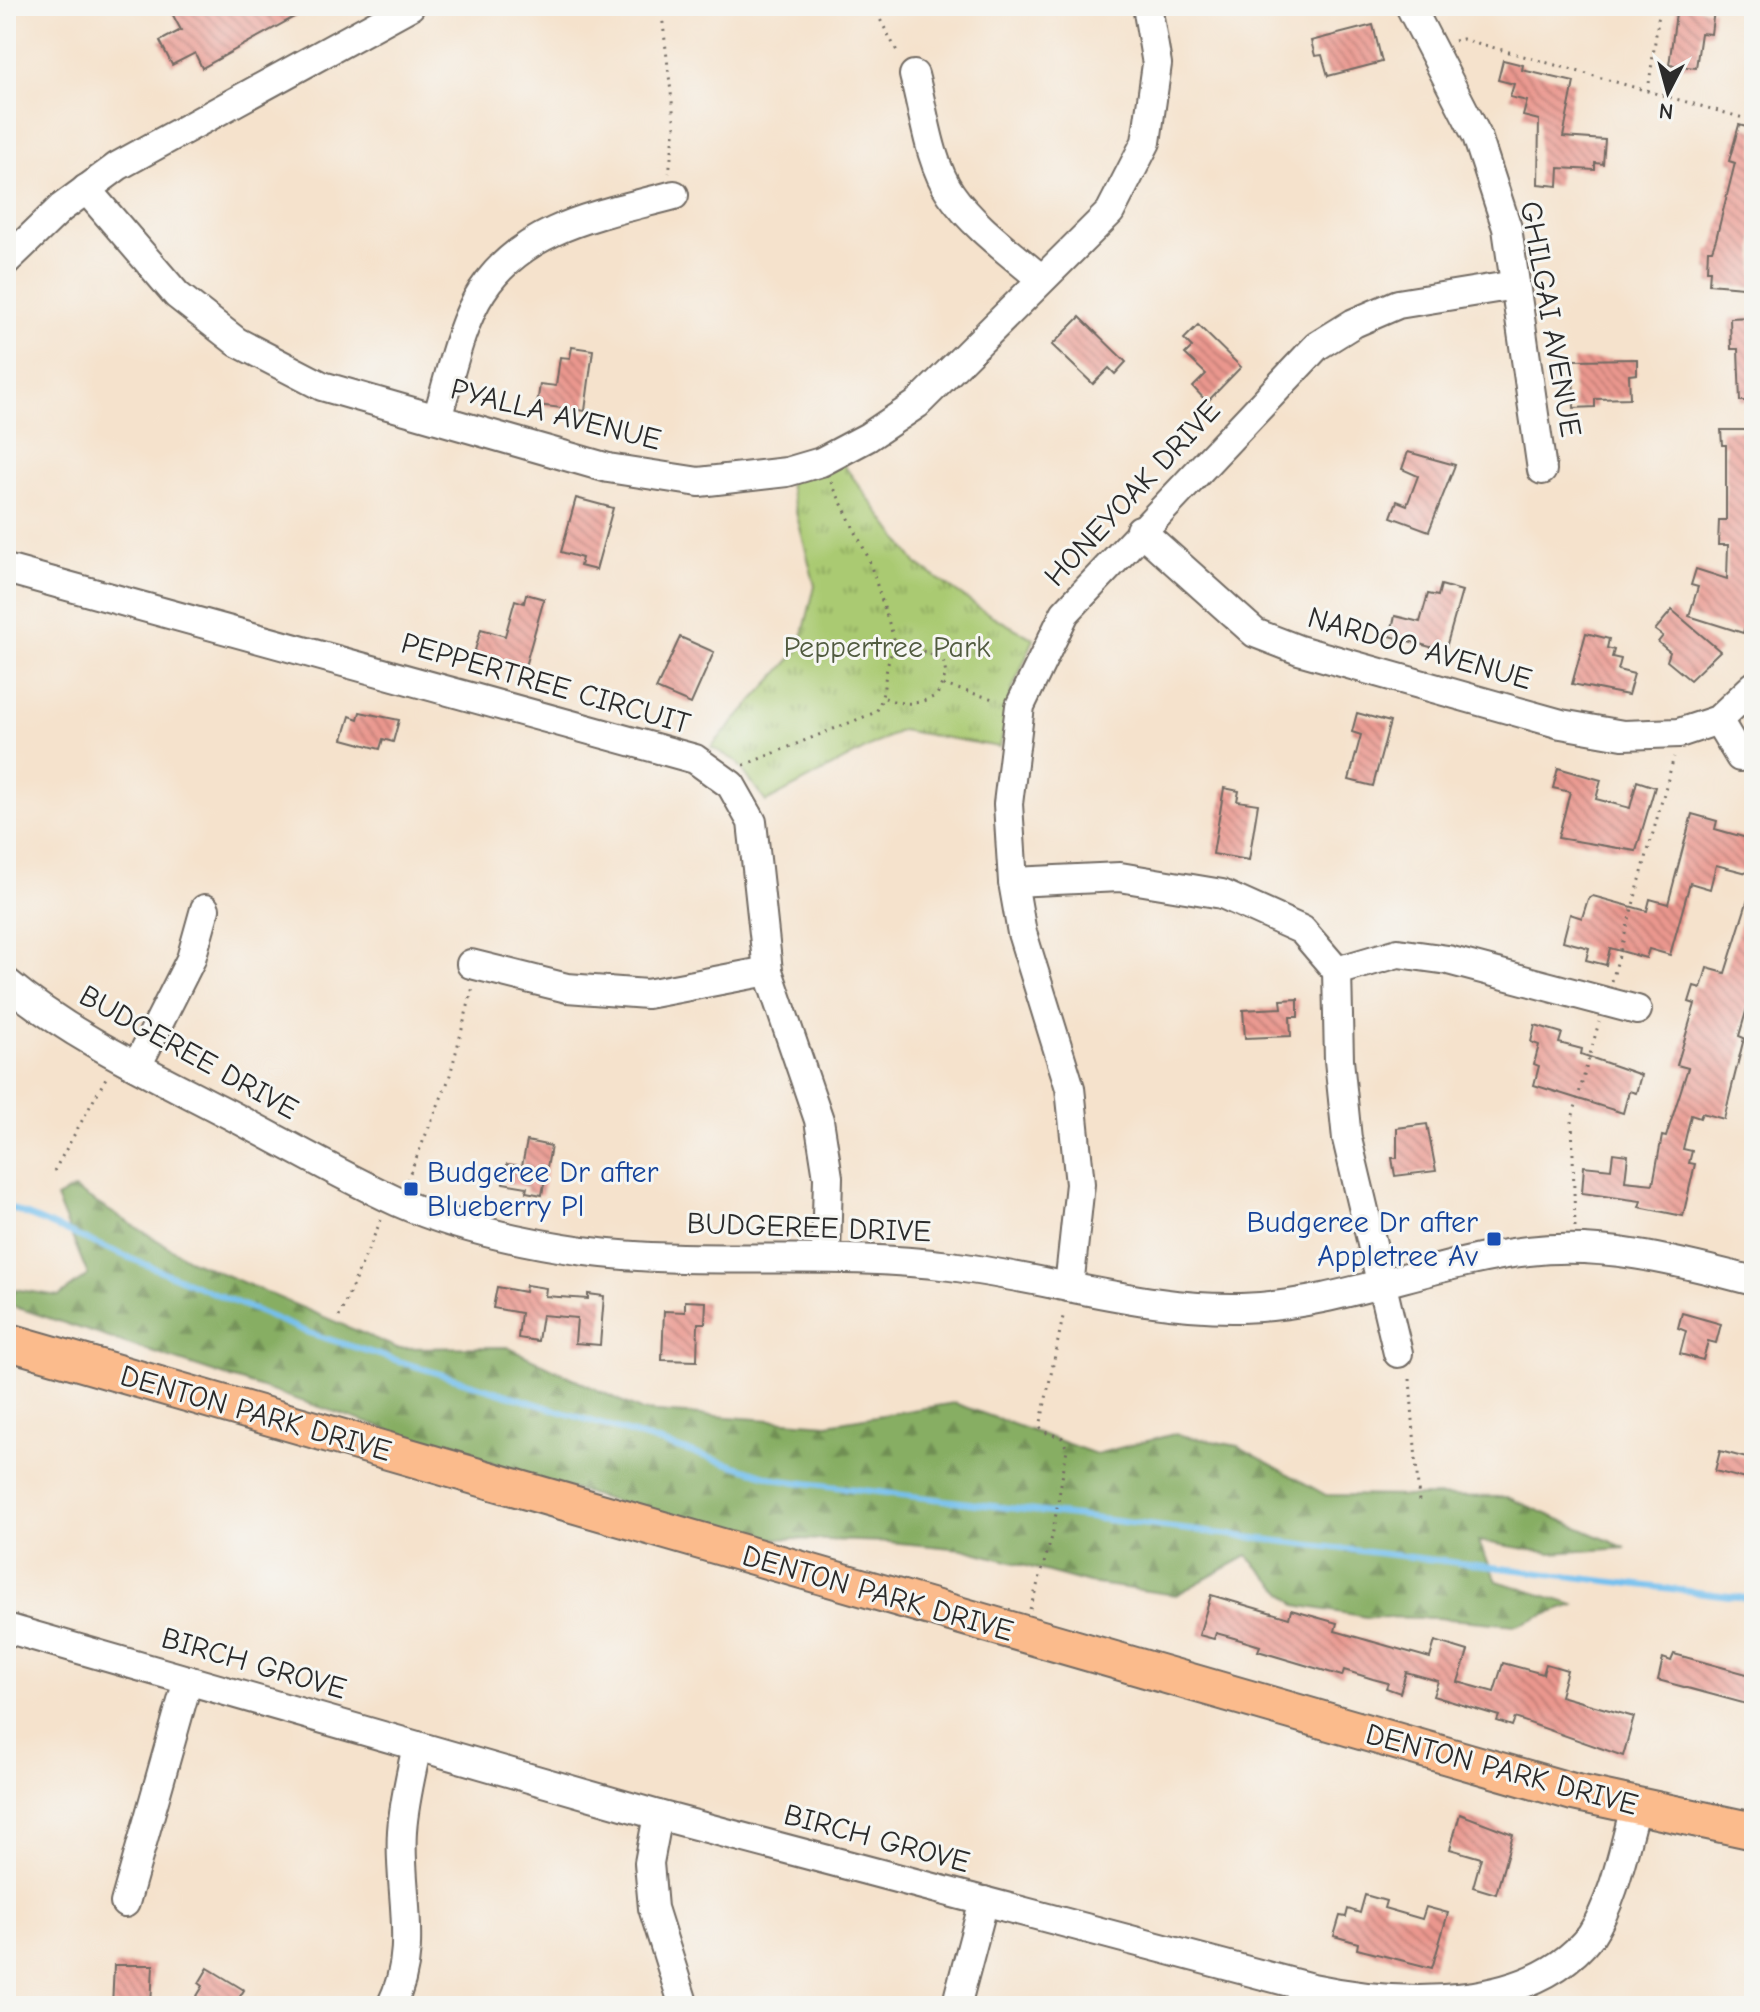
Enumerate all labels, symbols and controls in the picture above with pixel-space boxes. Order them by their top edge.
north arrow [1628,52,1708,132]
text: N [1658,97,1675,125]
street label: GHILGAI AVENUE [1513,199,1588,440]
street label: PYALLA AVENUE [447,371,665,458]
street label: HONEYOAK DRIVE [1037,393,1228,594]
street label: NARDOO AVENUE [1304,600,1536,697]
street label: PEPPERTREE CIRCUIT [397,625,695,742]
park label: Peppertree Park [784,630,991,665]
street label: BUDGEREE DRIVE [73,978,304,1127]
place label: Budgeree Dr after Blueberry Pl [427,1155,659,1224]
marker: Budgeree Dr after Blueberry Pl [402,1180,420,1198]
place label: Budgeree Dr after Appletree Av [1247,1205,1478,1274]
street label: BUDGEREE DRIVE [686,1206,932,1249]
marker: Budgeree Dr after Appletree Av [1485,1230,1503,1248]
street label: DENTON PARK DRIVE [116,1358,395,1469]
street label: DENTON PARK DRIVE [738,1538,1017,1649]
street label: BIRCH GROVE [157,1620,350,1707]
street label: DENTON PARK DRIVE [1362,1716,1642,1823]
street label: BIRCH GROVE [780,1797,973,1880]

